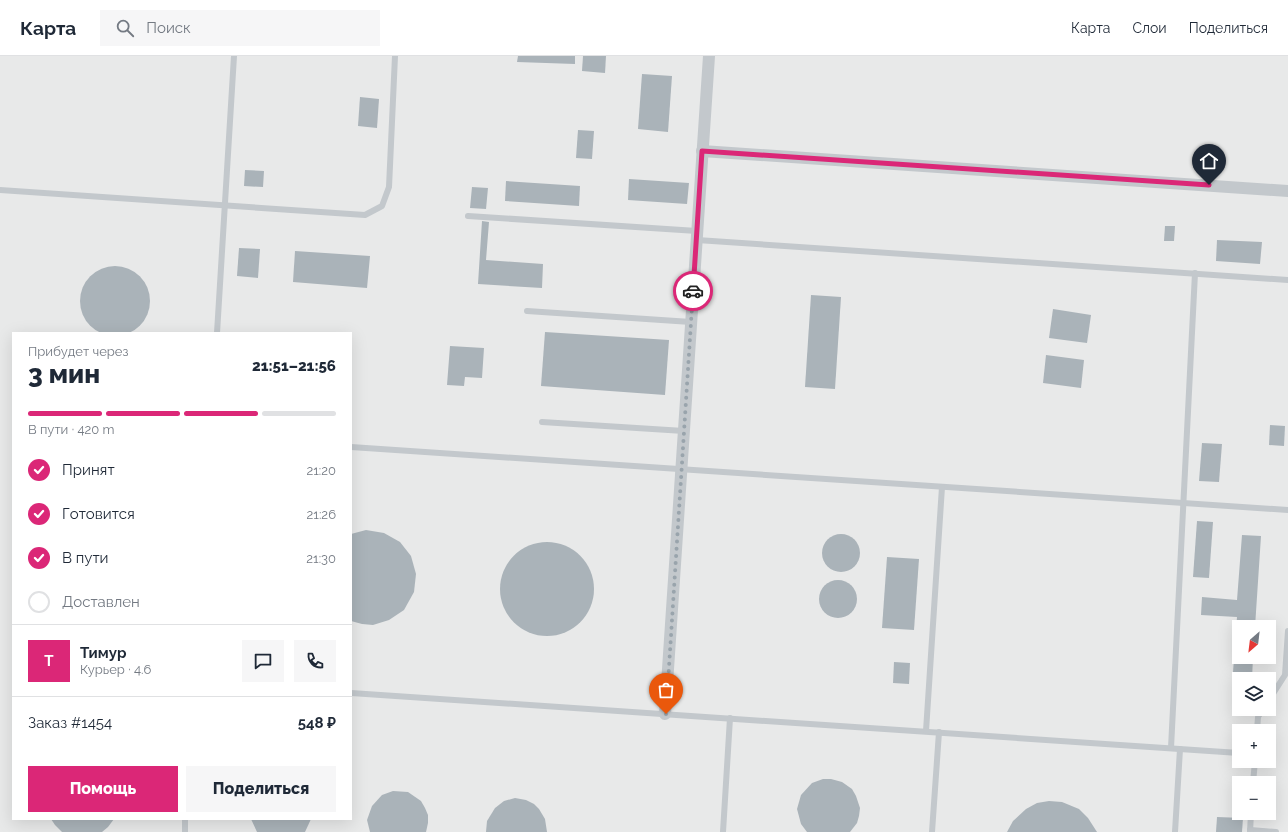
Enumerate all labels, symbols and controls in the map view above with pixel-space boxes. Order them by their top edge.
search box [100,10,380,46]
text: Карта [20,17,76,39]
icon: search [114,17,136,39]
text: Поиск [146,19,191,37]
text: Карта [1071,20,1110,36]
text: Слои [1132,20,1167,36]
text: Поделиться [1189,20,1268,36]
pin [1192,144,1226,185]
icon: home [1198,150,1220,172]
courier [673,271,713,311]
icon: car [682,280,704,302]
text: Прибудет через [28,344,128,359]
text: 21:51–21:56 [252,357,336,375]
text: 3 мин [28,359,100,389]
text: В пути · 420 m [28,422,115,437]
icon: check [28,459,50,481]
text: Принят [62,461,115,479]
text: 21:20 [306,463,336,478]
icon: check [28,503,50,525]
text: Готовится [62,505,135,523]
text: 21:26 [307,507,336,522]
icon: check [28,547,50,569]
text: В пути [62,549,109,567]
text: 21:30 [306,551,336,566]
text: Доставлен [62,593,140,611]
north arrow [1232,620,1276,664]
map controls [1232,620,1276,820]
button: chat [242,640,284,682]
button: phone [294,640,336,682]
text: Тимур [80,644,126,662]
text: Т [44,652,54,670]
text: Курьер · 4.6 [80,662,151,677]
button: layers [1232,672,1276,716]
pin [649,673,683,714]
icon: bag [655,679,677,701]
text: Заказ #1454 [28,714,112,732]
text: 548 ₽ [298,714,336,732]
button: + [1232,724,1276,768]
button: Помощь [28,766,178,812]
button: Поделиться [186,766,336,812]
button: − [1232,776,1276,820]

